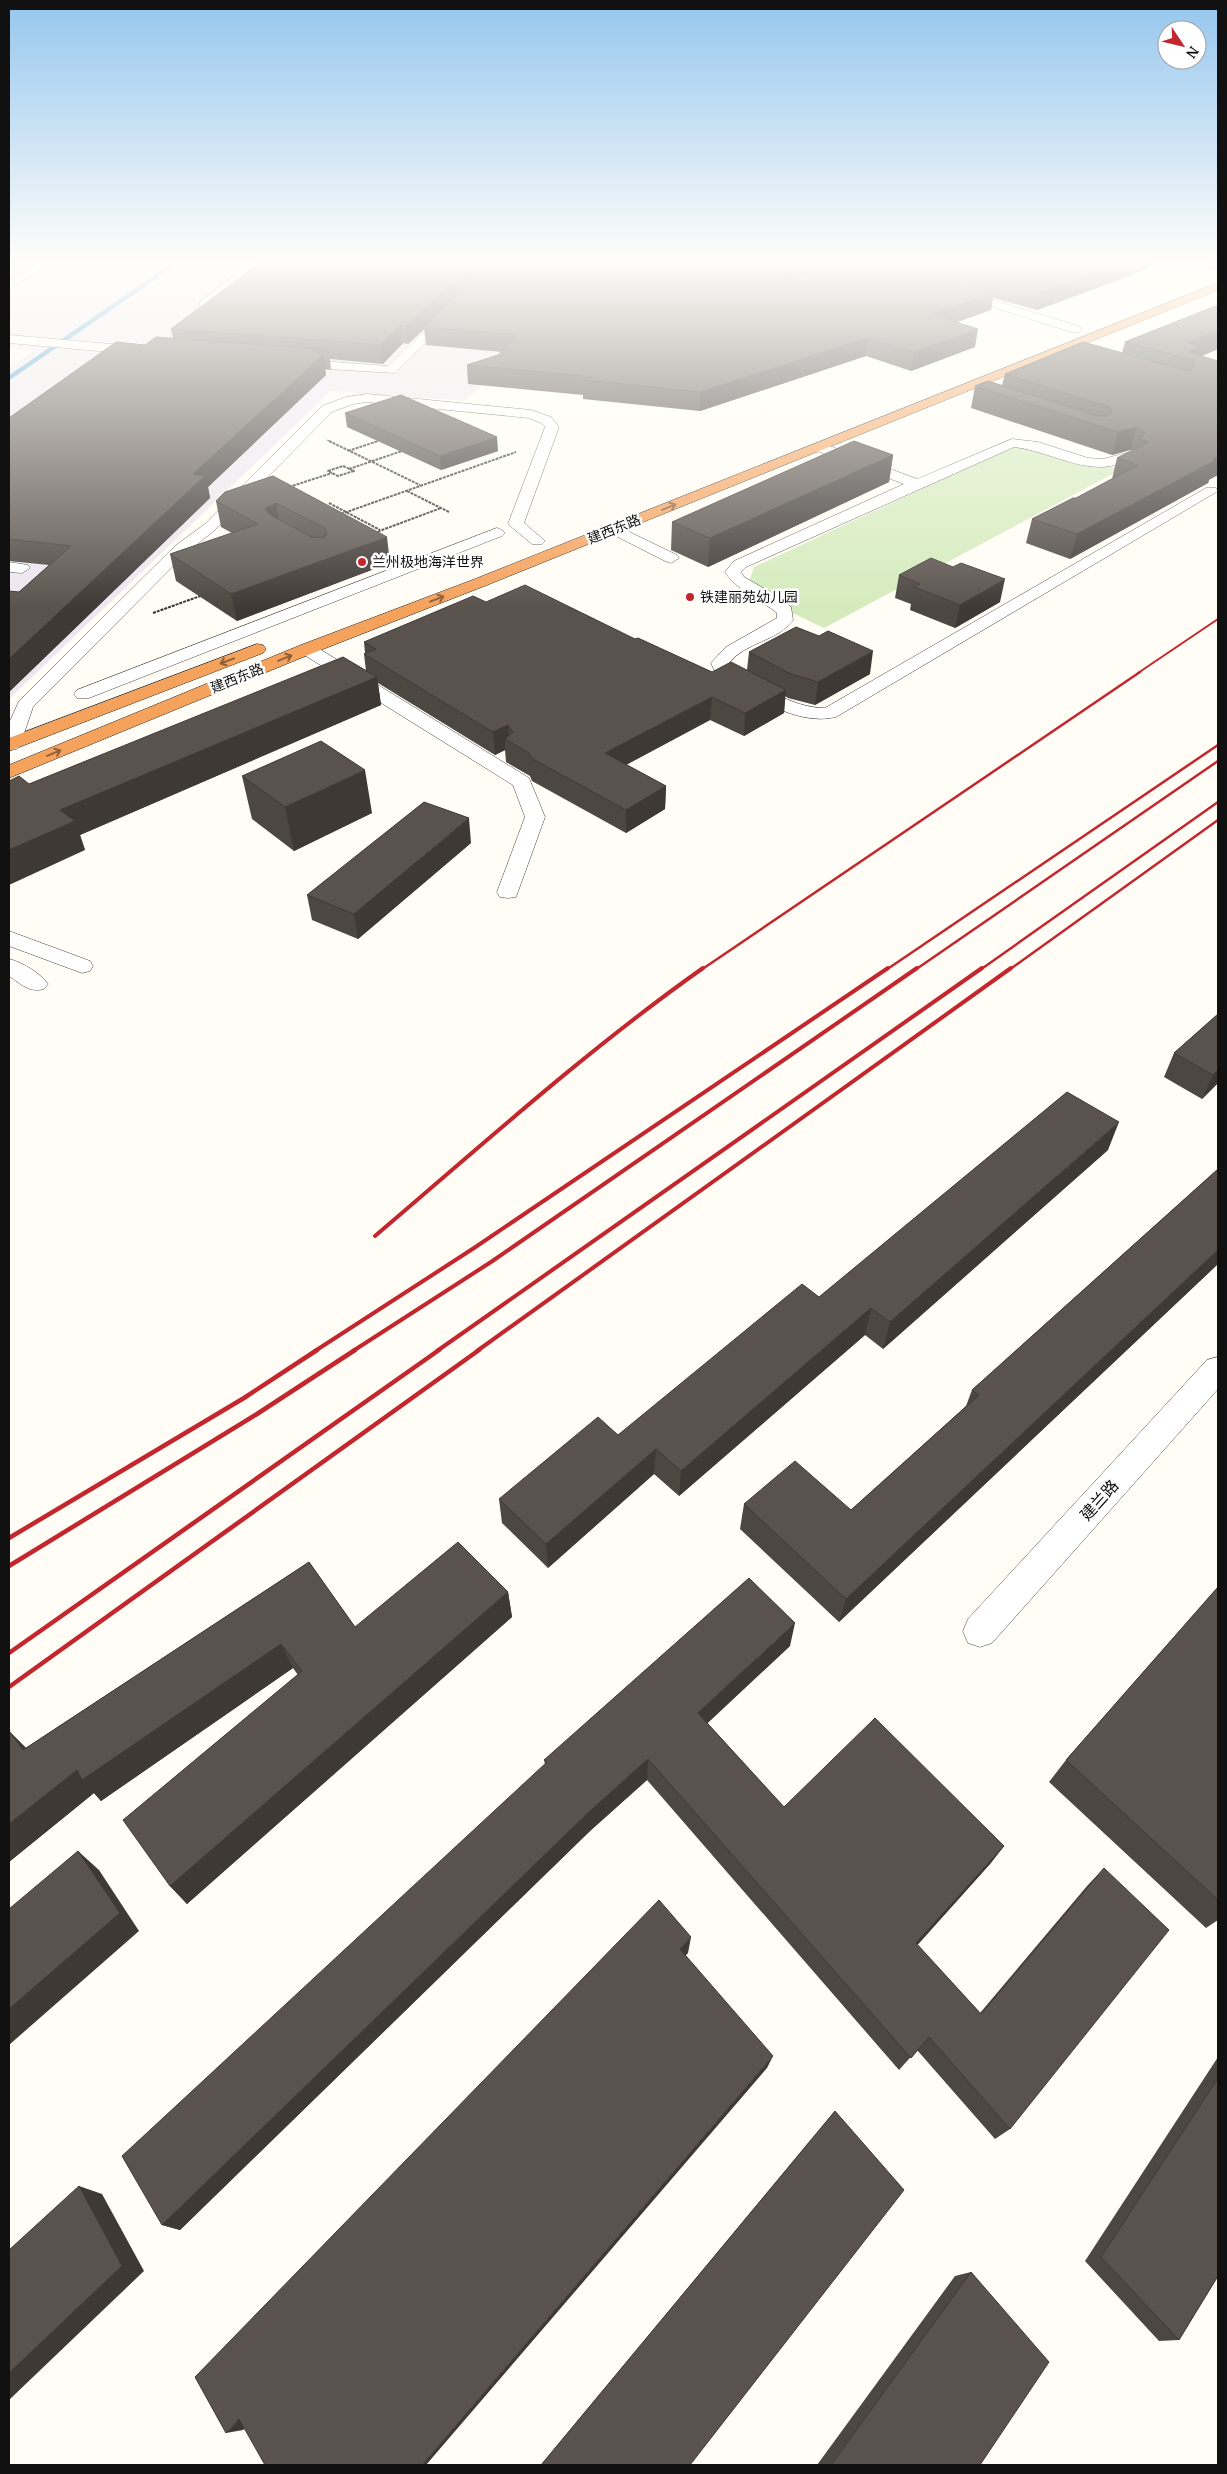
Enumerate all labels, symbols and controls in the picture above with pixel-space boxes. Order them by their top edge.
north arrow [1157,20,1207,70]
text: N [1182,43,1204,63]
one-way arrow [661,502,676,511]
street label: 建西东路 [584,509,643,548]
place label: 兰州极地海洋世界 [372,552,484,571]
marker: 兰州极地海洋世界 [356,556,368,568]
place label: 铁建丽苑幼儿园 [700,587,798,606]
marker: 铁建丽苑幼儿园 [684,591,696,603]
one-way arrow [428,594,444,603]
one-way arrow [277,652,292,662]
one-way arrow [220,657,235,666]
street label: 建西东路 [207,658,266,697]
one-way arrow [46,748,61,757]
street label: 建兰路 [1075,1475,1123,1525]

